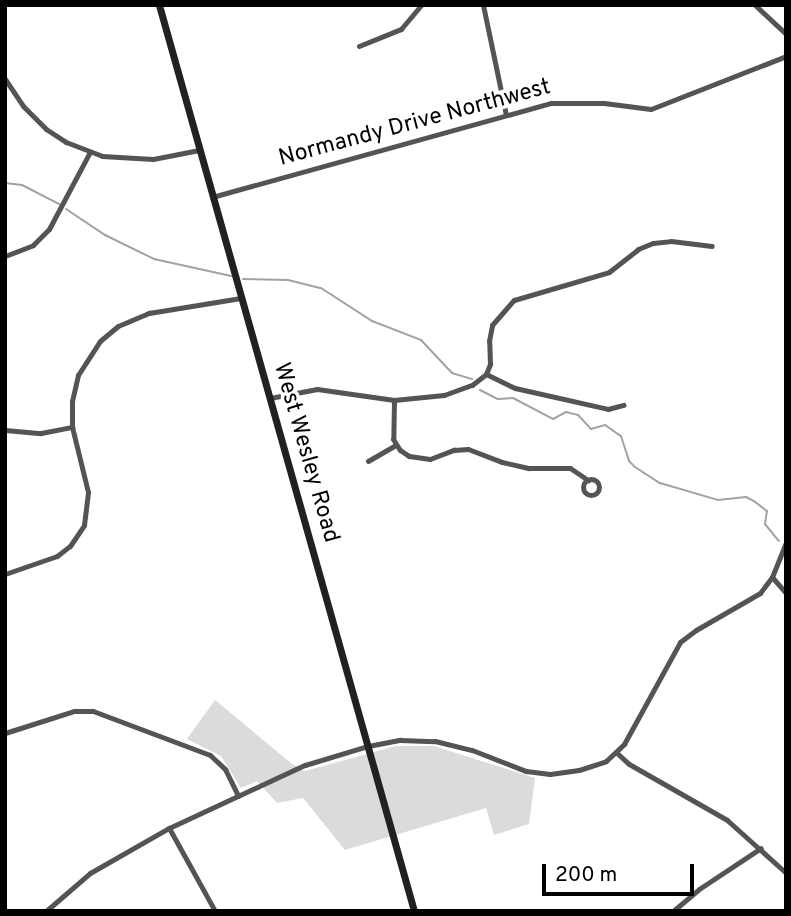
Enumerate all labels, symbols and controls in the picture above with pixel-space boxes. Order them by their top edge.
street label: Normandy Drive Northwest [276,74,554,174]
street label: West Wesley Road [266,360,344,546]
scale bar [546,850,698,894]
text: 200 m [555,862,617,889]

